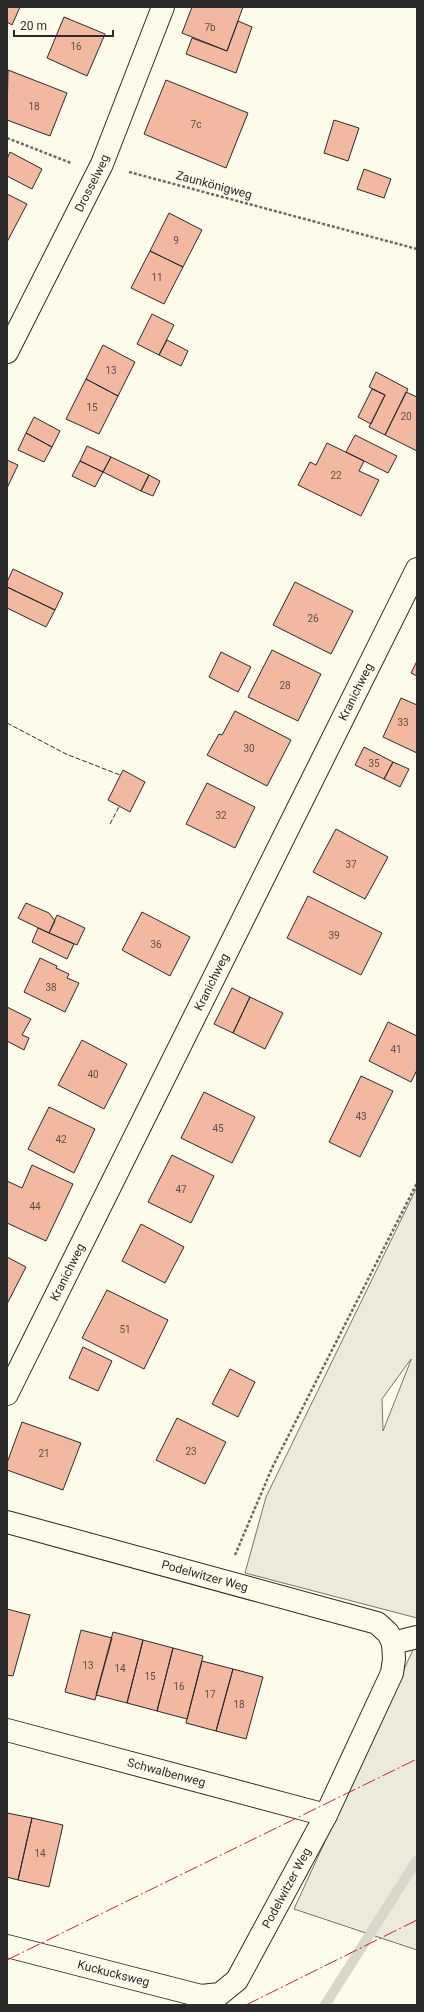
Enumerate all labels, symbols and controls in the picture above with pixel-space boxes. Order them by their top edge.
scale bar [14,12,113,38]
text: 20 m [20,19,47,33]
house number: 7b [204,22,216,33]
house number: 16 [70,41,82,52]
house number: 18 [28,101,40,112]
house number: 7c [191,119,201,130]
street label: Drosselweg [72,152,112,214]
street label: Zaunkönigweg [174,168,254,202]
house number: 9 [173,235,179,246]
house number: 11 [151,272,163,283]
house number: 13 [105,365,117,376]
house number: 15 [86,402,98,413]
house number: 20 [400,411,412,422]
house number: 22 [330,470,342,481]
house number: 26 [307,613,319,624]
street label: Kranichweg [336,661,376,723]
house number: 28 [279,680,291,691]
house number: 33 [397,717,409,728]
house number: 30 [243,743,255,754]
house number: 35 [368,758,380,769]
house number: 32 [215,810,227,821]
house number: 37 [345,859,357,870]
house number: 39 [328,930,340,941]
house number: 36 [150,939,162,950]
street label: Kranichweg [192,951,232,1013]
house number: 38 [45,982,57,993]
house number: 41 [390,1044,402,1055]
house number: 40 [87,1069,99,1080]
house number: 43 [355,1111,367,1122]
house number: 45 [212,1123,224,1134]
house number: 42 [55,1134,67,1145]
house number: 47 [175,1184,187,1195]
house number: 44 [29,1201,41,1212]
street label: Kranichweg [47,1241,88,1303]
house number: 51 [119,1324,131,1335]
house number: 23 [185,1446,197,1457]
house number: 21 [38,1448,50,1459]
street label: Podelwitzer Weg [160,1557,250,1594]
house number: 13 [82,1660,94,1671]
house number: 14 [114,1663,126,1674]
house number: 15 [144,1671,156,1682]
house number: 16 [173,1681,185,1692]
house number: 17 [204,1689,216,1700]
house number: 18 [233,1699,245,1710]
street label: Schwalbenweg [126,1755,207,1790]
street label: Podelwitzer Weg [259,1845,314,1931]
house number: 14 [34,1848,46,1859]
street label: Kuckucksweg [76,1957,151,1989]

